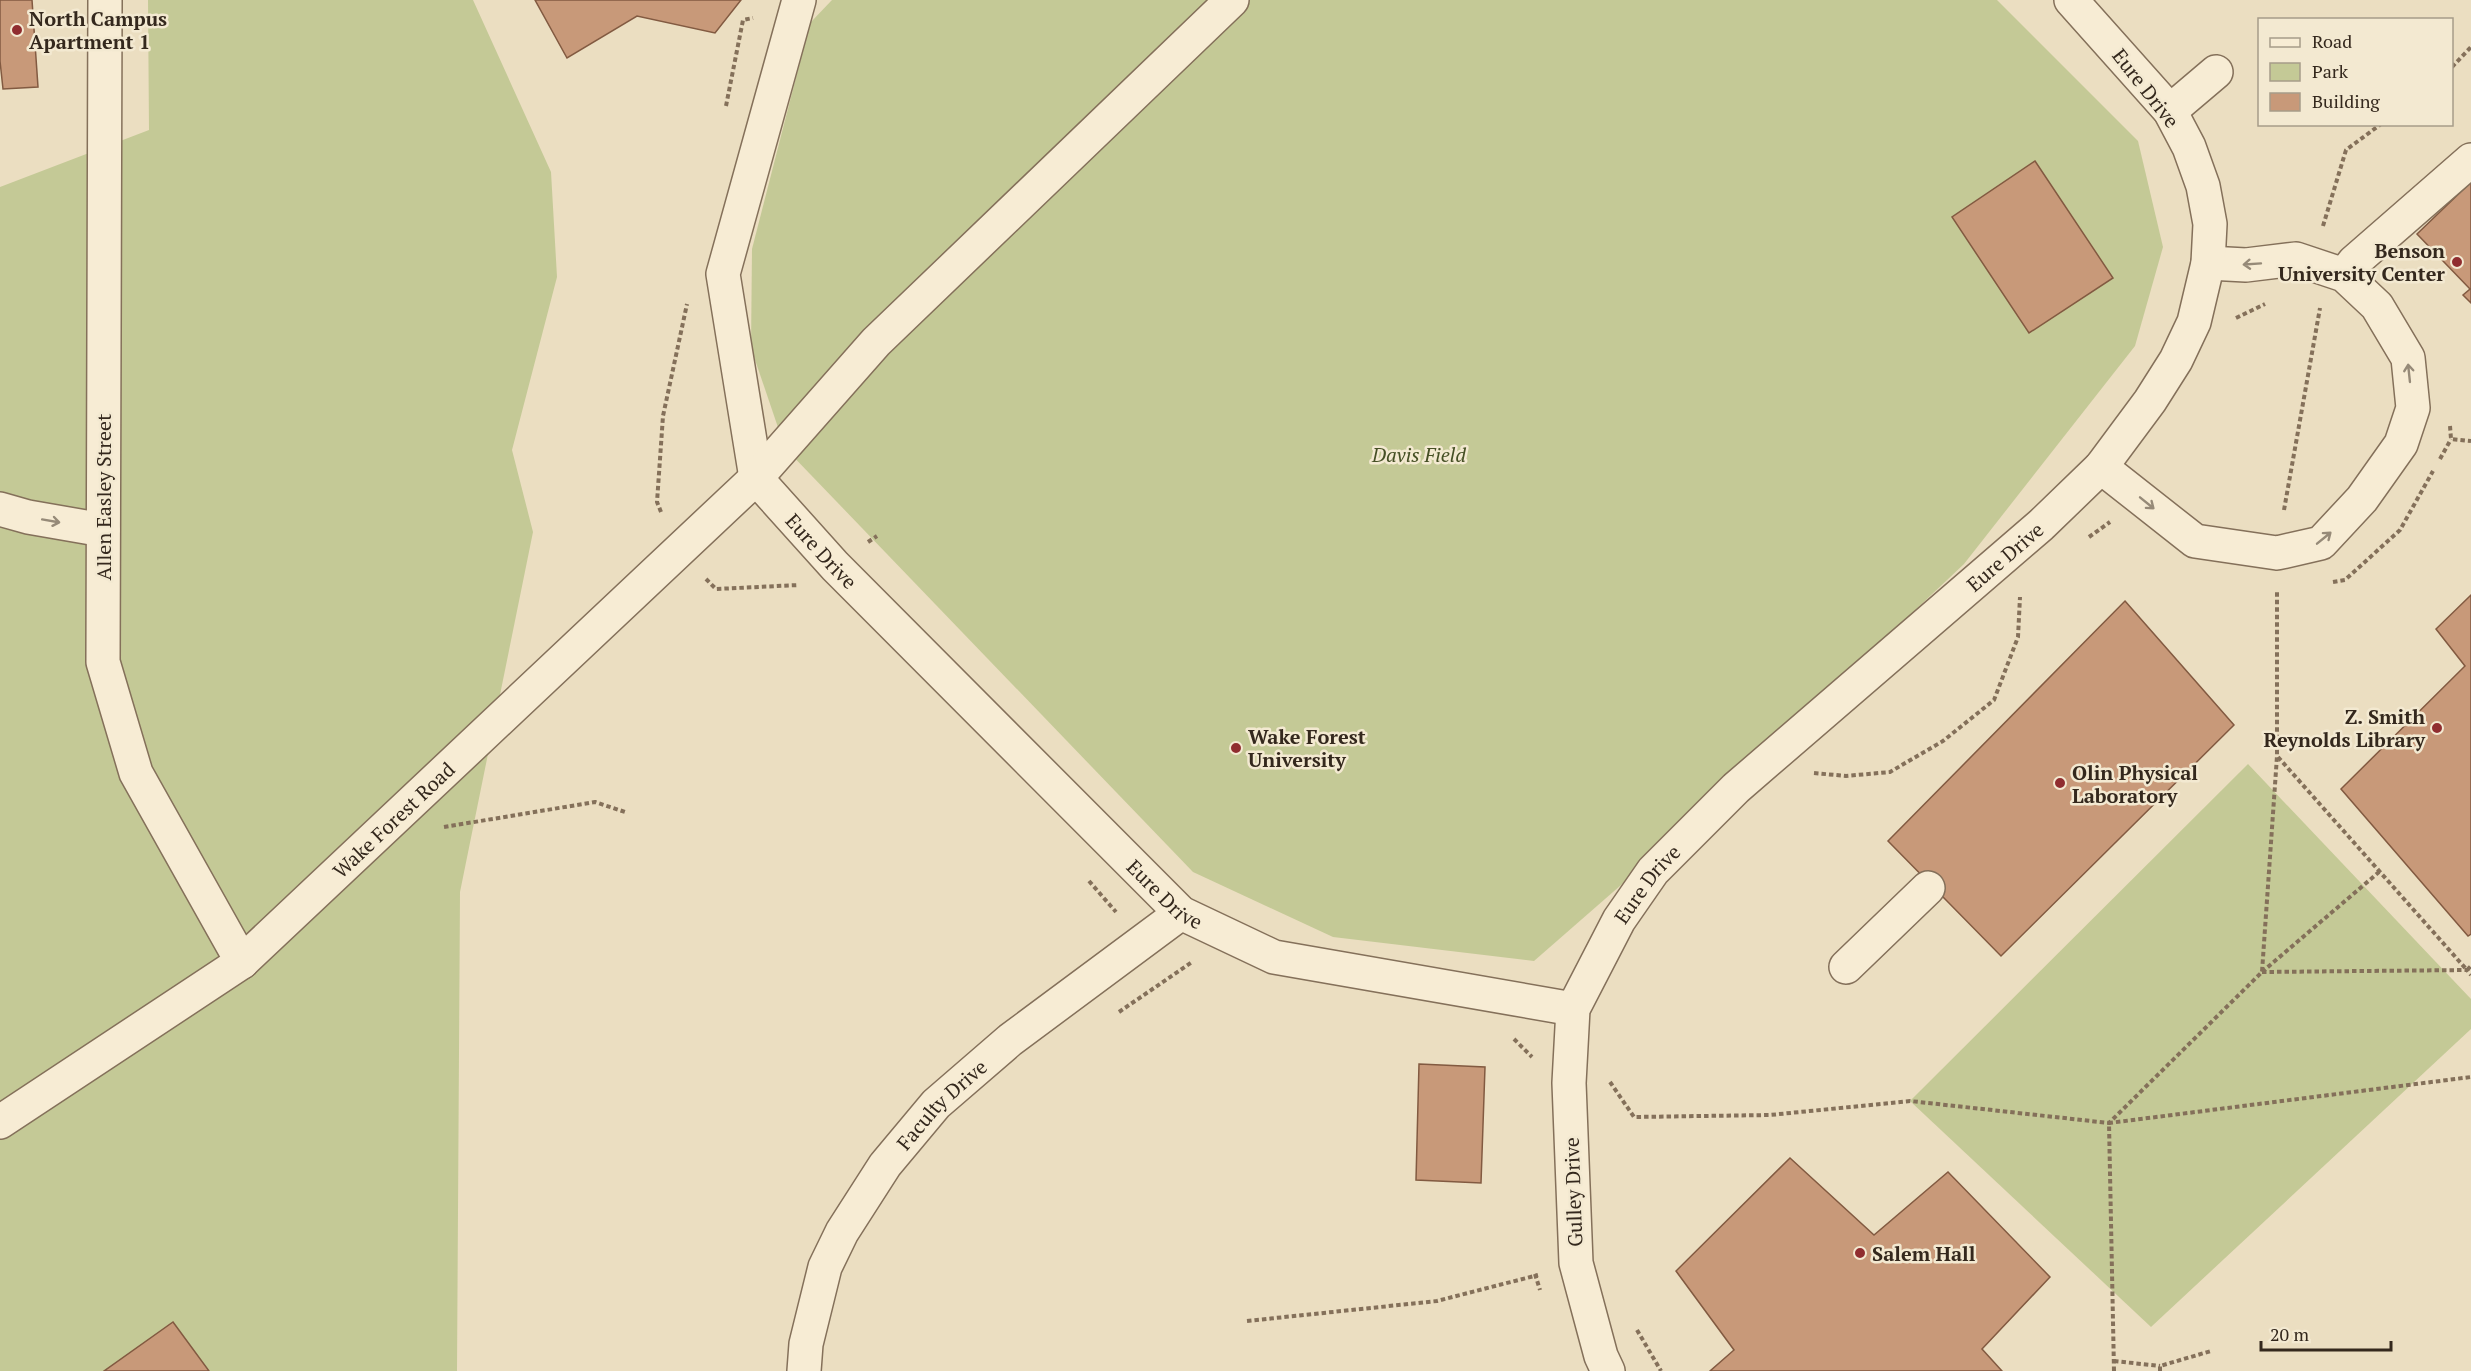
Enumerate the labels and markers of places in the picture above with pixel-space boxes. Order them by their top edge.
place label: North Campus Apartment 1 [29,5,167,55]
marker: North Campus Apartment 1 [10,23,24,37]
place label: Benson University Center [2278,237,2445,287]
marker: Benson University Center [2450,255,2464,269]
place label: Z. Smith Reynolds Library [2264,703,2425,753]
marker: Z. Smith Reynolds Library [2430,721,2444,735]
place label: Wake Forest University [1248,723,1366,773]
marker: Wake Forest University [1229,741,1243,755]
place label: Olin Physical Laboratory [2072,759,2198,809]
marker: Olin Physical Laboratory [2053,776,2067,790]
place label: Salem Hall [1872,1240,1976,1267]
marker: Salem Hall [1853,1246,1867,1260]

